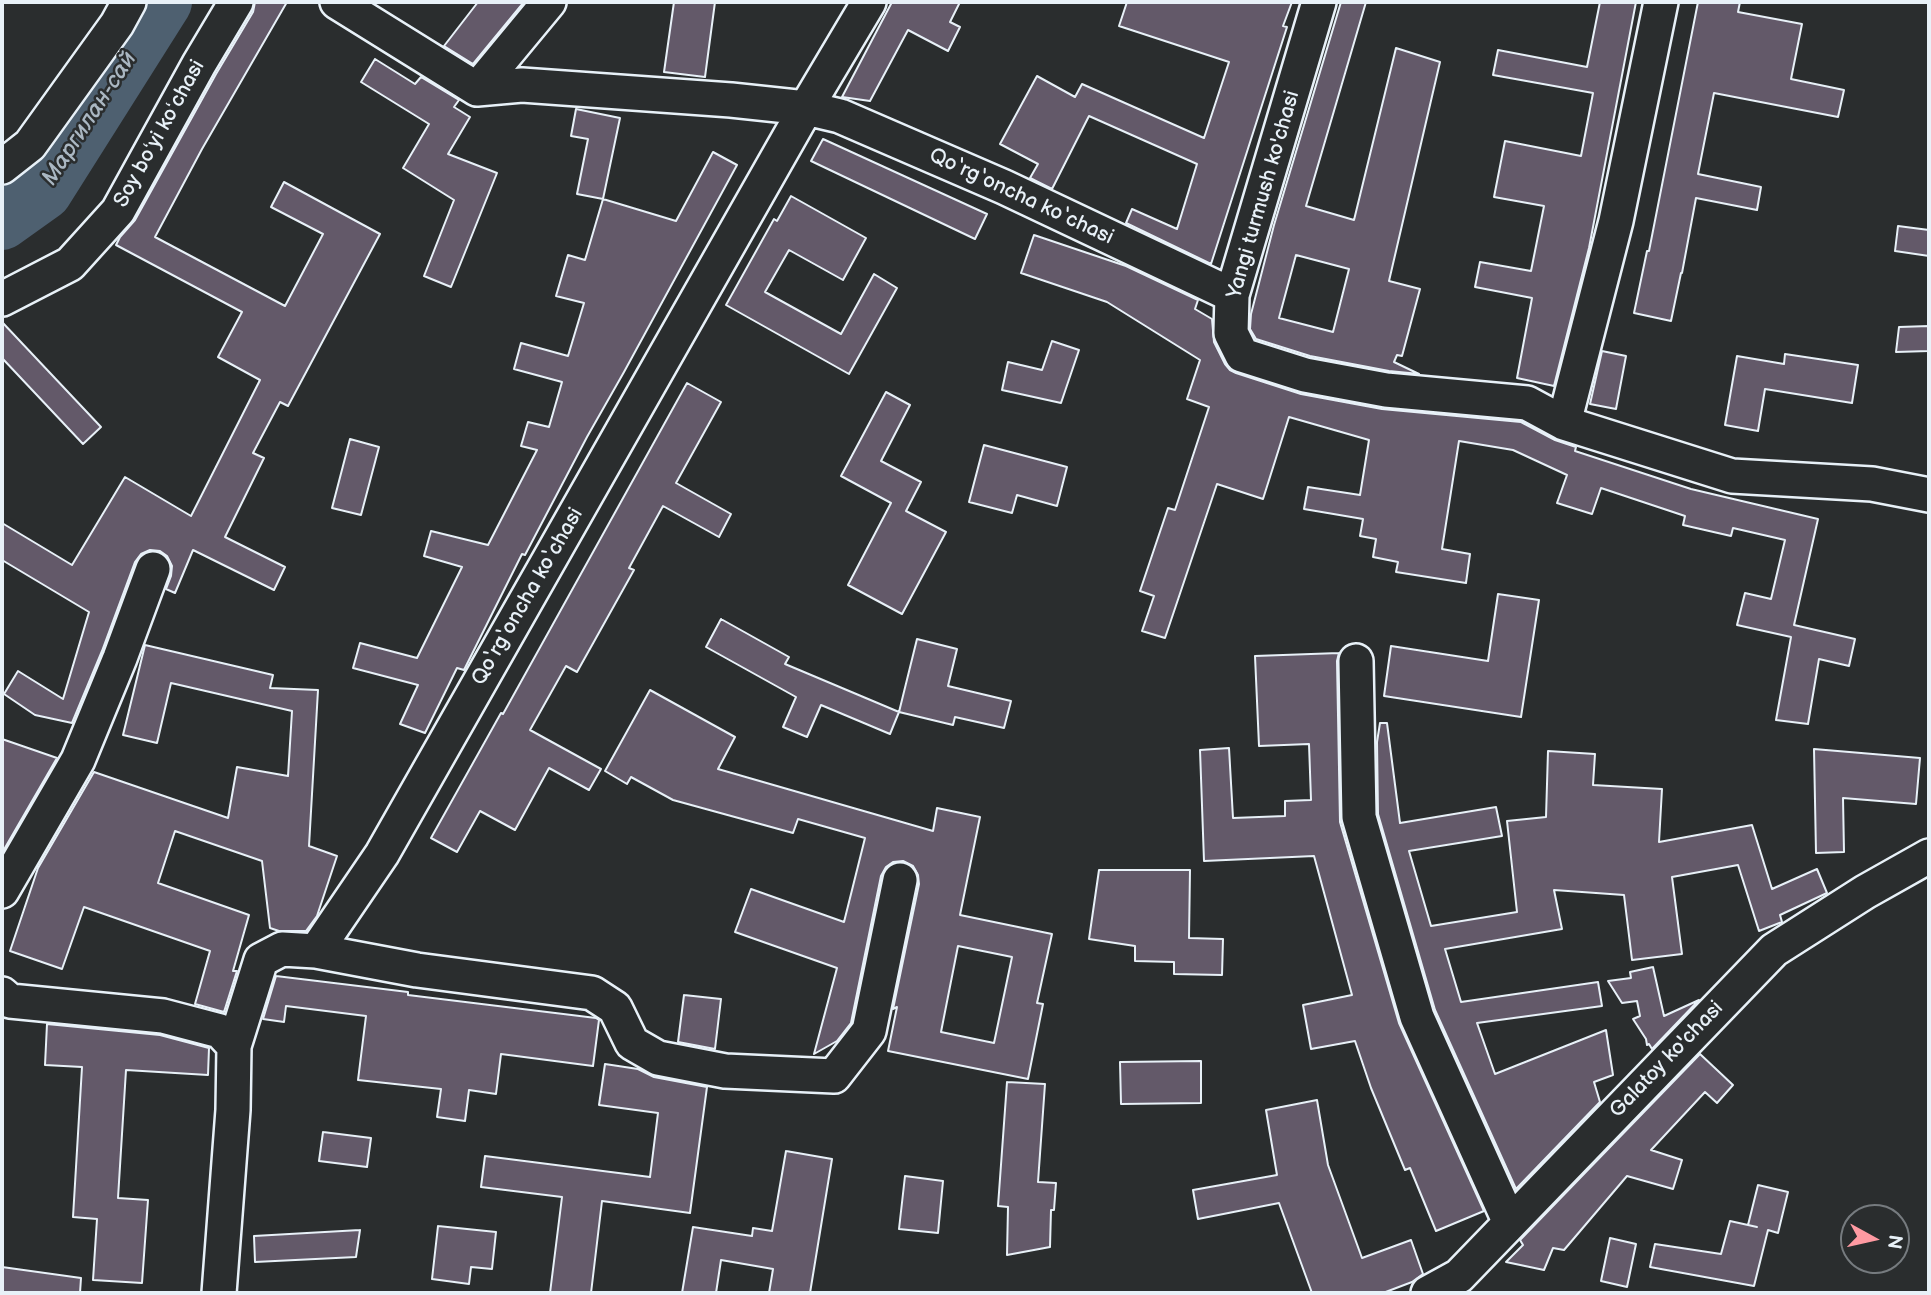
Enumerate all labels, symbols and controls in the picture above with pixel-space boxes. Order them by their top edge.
water label: Маргилан-сай [37,47,143,191]
street label: Soy boʻyi koʻchasi [109,56,211,212]
street label: Yangi turmush ko'chasi [1222,88,1306,302]
street label: Qo‘rg‘oncha ko‘chasi [925,143,1117,251]
street label: Qo‘rg‘oncha ko‘chasi [467,504,589,690]
street label: Galatoy ko'chasi [1605,996,1729,1124]
north arrow [1840,1204,1910,1274]
text: N [1882,1233,1907,1250]

